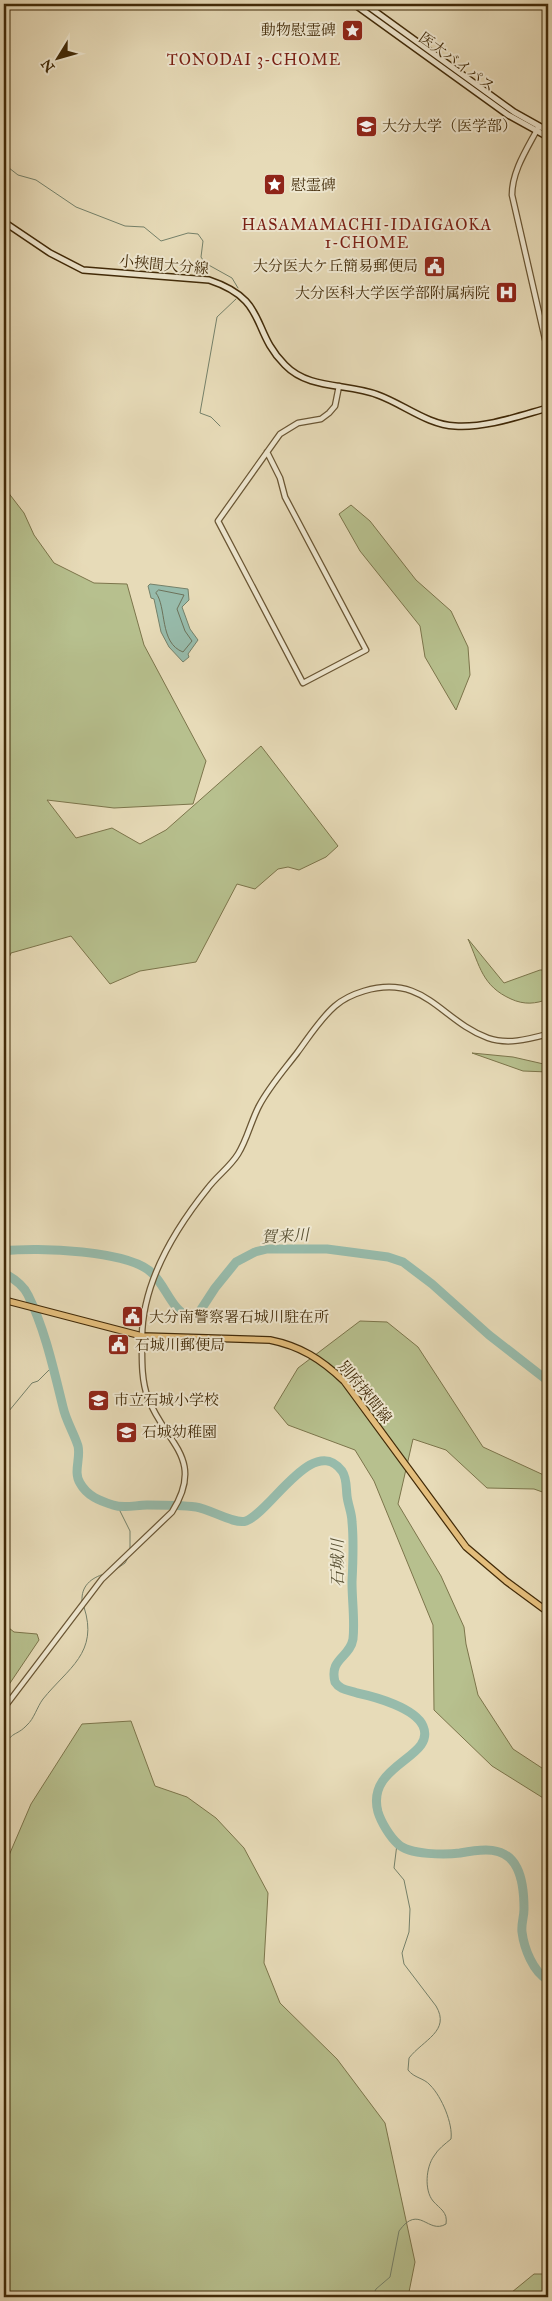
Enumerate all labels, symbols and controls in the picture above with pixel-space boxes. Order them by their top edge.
place icon: 動物慰霊碑 [340,18,364,42]
place label: 動物慰霊碑 [261,21,336,39]
street label: 医大バイパス [415,28,499,96]
north arrow [32,32,82,82]
district label: TONODAI 3-CHOME [167,50,341,69]
text: N [38,56,58,75]
school or university icon: 大分大学（医学部） [354,114,378,138]
place label: 大分大学（医学部） [382,117,517,135]
place icon: 慰霊碑 [263,173,287,197]
place label: 慰霊碑 [291,176,336,194]
district label: HASAMAMACHI-IDAIGAOKA 1-CHOME [242,215,492,252]
street label: 小挾間大分線 [118,252,210,278]
public building icon: 大分医大ケ丘簡易郵便局 [422,254,446,278]
place label: 大分医大ケ丘簡易郵便局 [253,257,418,275]
hospital icon: 大分医科大学医学部附属病院 [494,281,518,305]
place label: 大分医科大学医学部附属病院 [295,284,490,302]
water label: 賀来川 [261,1225,311,1247]
public building icon: 大分南警察署石城川駐在所 [121,1305,145,1329]
place label: 大分南警察署石城川駐在所 [149,1308,329,1326]
public building icon: 石城川郵便局 [107,1333,131,1357]
place label: 石城川郵便局 [135,1336,225,1354]
street label: 別府挾間線 [334,1357,396,1427]
school or university icon: 市立石城小学校 [86,1388,110,1412]
place label: 市立石城小学校 [114,1391,219,1409]
school or university icon: 石城幼稚園 [114,1420,138,1444]
place label: 石城幼稚園 [142,1423,217,1441]
water label: 石城川 [328,1537,347,1587]

